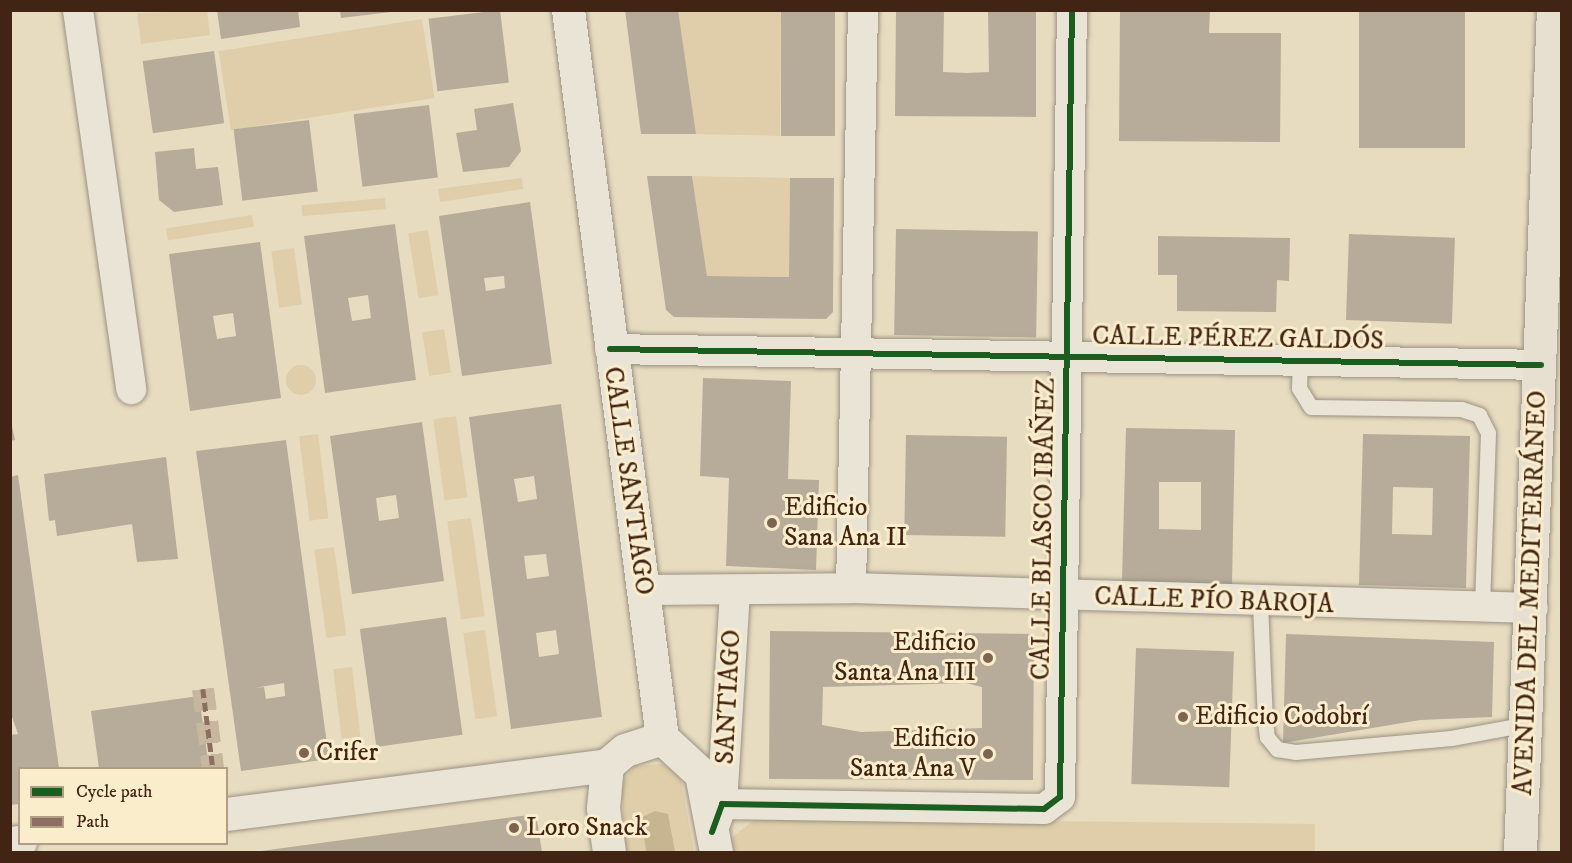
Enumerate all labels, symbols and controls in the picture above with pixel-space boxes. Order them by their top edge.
street label: CALLE PÉREZ GALDÓS [1092,321,1384,357]
street label: CALLE SANTIAGO [597,365,659,597]
street label: CALLE BLASCO IBÁÑEZ [1026,378,1062,680]
street label: AVENIDA DEL MEDITERRÁNEO [1508,390,1554,796]
place label: Edificio Sana Ana II [784,492,907,554]
marker: Edificio Sana Ana II [765,516,779,530]
street label: CALLE PÍO BAROJA [1094,581,1334,621]
place label: Edificio Santa Ana III [834,627,976,688]
street label: SANTIAGO [710,629,748,765]
marker: Edificio Santa Ana III [981,651,995,665]
place label: Edificio Codobrí [1195,701,1368,733]
marker: Edificio Codobrí [1176,710,1190,724]
place label: Edificio Santa Ana V [850,723,976,784]
place label: Crifer [316,737,378,769]
marker: Crifer [297,746,311,760]
marker: Edificio Santa Ana V [981,747,995,761]
legend [18,767,228,845]
text: Cycle path [76,781,153,803]
text: Path [76,811,109,833]
place label: Loro Snack [526,812,648,844]
marker: Loro Snack [507,821,521,835]

